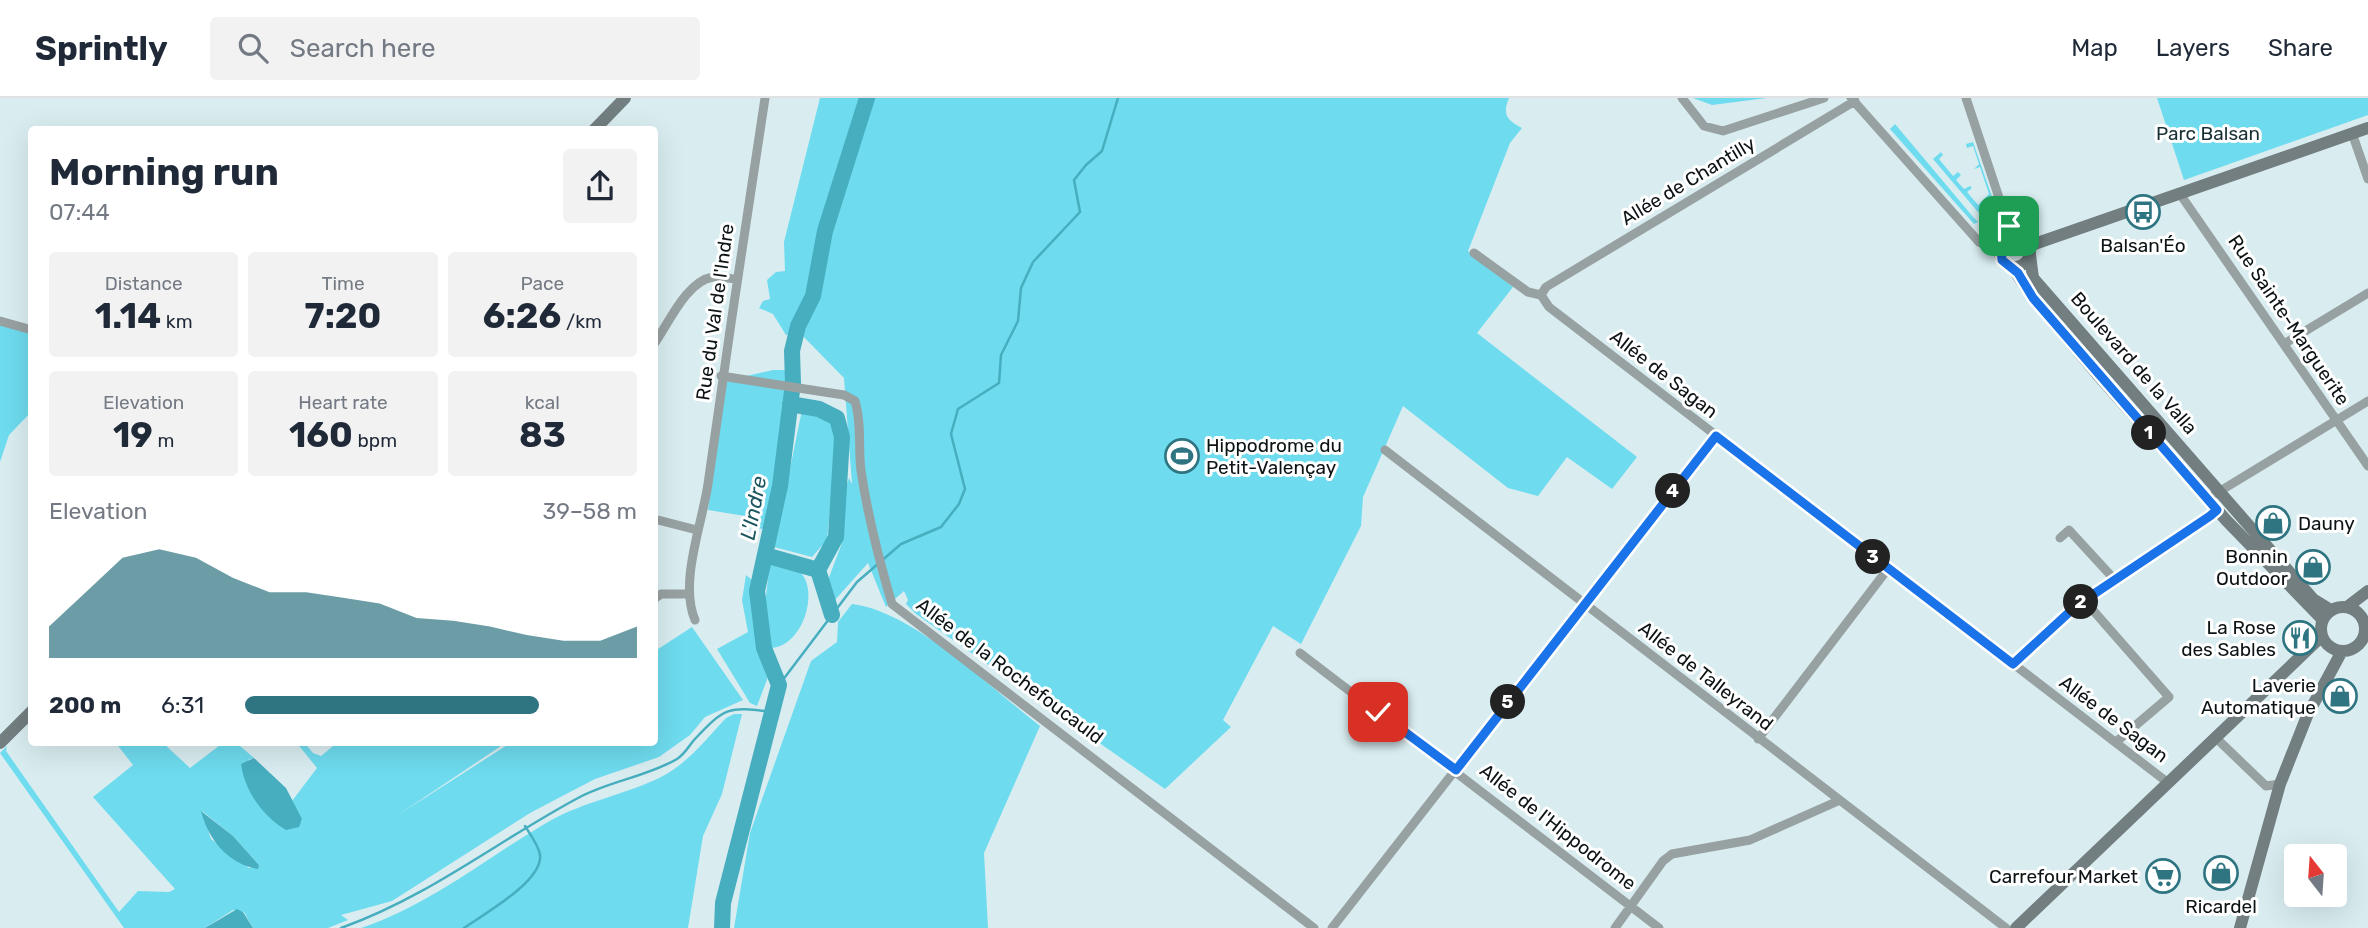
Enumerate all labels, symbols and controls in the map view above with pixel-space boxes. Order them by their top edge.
search box [210,17,700,80]
text: Sprintly [35,29,168,68]
icon: search [234,29,272,67]
text: Search here [290,33,436,64]
text: Map [2071,34,2118,62]
text: Layers [2156,34,2230,62]
text: Share [2268,34,2333,62]
park label: Parc Balsan [2156,122,2260,145]
street label: Allée de Chantilly [1617,132,1759,230]
text: Morning run [49,149,279,195]
button: share [563,149,637,223]
bus stop icon: Balsan'Éo [2124,193,2162,231]
pin [1979,196,2039,256]
text: 07:44 [49,198,110,226]
icon: arrive [1990,207,2028,245]
street label: Rue du Val de l'Indre [691,222,739,402]
street label: Rue Sainte-Marguerite [2223,230,2355,410]
place label: Balsan'Éo [2100,234,2186,257]
text: Distance [105,272,183,295]
text: Time [321,272,365,295]
text: Pace [521,272,564,295]
street label: Boulevard de la Valla [2066,287,2202,439]
text: 1.14 [95,295,161,337]
text: 7:20 [305,295,381,337]
text: 6:26 [483,295,561,337]
text: km [161,310,193,333]
text: /km [561,310,602,333]
street label: Allée de Sagan [1606,325,1722,423]
text: Elevation [103,391,184,414]
text: Heart rate [298,391,388,414]
text: kcal [525,391,560,414]
text: 19 [113,414,153,456]
text: 160 [289,414,353,456]
text: 83 [519,414,566,456]
pin: 1 [2132,416,2166,450]
text: 1 [2144,421,2153,444]
text: m [153,429,174,452]
text: bpm [353,429,397,452]
place label: Hippodrome du Petit-Valençay [1206,434,1342,479]
sports icon: Hippodrome du Petit-Valençay [1163,437,1201,475]
water label: L'Indre [735,474,771,542]
pin: 4 [1656,474,1690,508]
text: 4 [1666,479,1679,502]
text: Elevation [49,497,148,525]
text: 39–58 m [543,497,637,525]
shop icon: Dauny [2254,504,2292,542]
place label: Dauny [2298,512,2355,535]
pin: 3 [1856,540,1890,574]
text: 3 [1866,545,1879,568]
place label: Bonnin Outdoor [2216,545,2289,590]
shop icon: Bonnin Outdoor [2294,548,2332,586]
pin: 2 [2064,584,2098,620]
text: 2 [2074,590,2087,613]
street label: Allée de la Rochefoucauld [912,593,1108,749]
street label: Allée de Talleyrand [1634,616,1778,736]
place label: La Rose des Sables [2181,616,2276,661]
restaurant icon: La Rose des Sables [2281,619,2319,657]
street label: Allée de Sagan [2055,671,2173,767]
place label: Laverie Automatique [2201,674,2316,719]
shop icon: Laverie Automatique [2321,677,2359,715]
pin [1348,682,1408,742]
pin: 5 [1490,684,1526,720]
text: 5 [1501,690,1514,713]
text: 200 m [49,691,121,719]
text: 6:31 [161,691,204,719]
icon: check [1359,693,1397,731]
street label: Allée de l'Hippodrome [1475,759,1641,895]
north arrow [2284,844,2347,906]
map controls [2284,844,2347,907]
shop icon: Ricardel [2202,854,2240,892]
supermarket icon: Carrefour Market [2144,857,2182,895]
place label: Carrefour Market [1989,865,2139,888]
place label: Ricardel [2185,895,2257,918]

